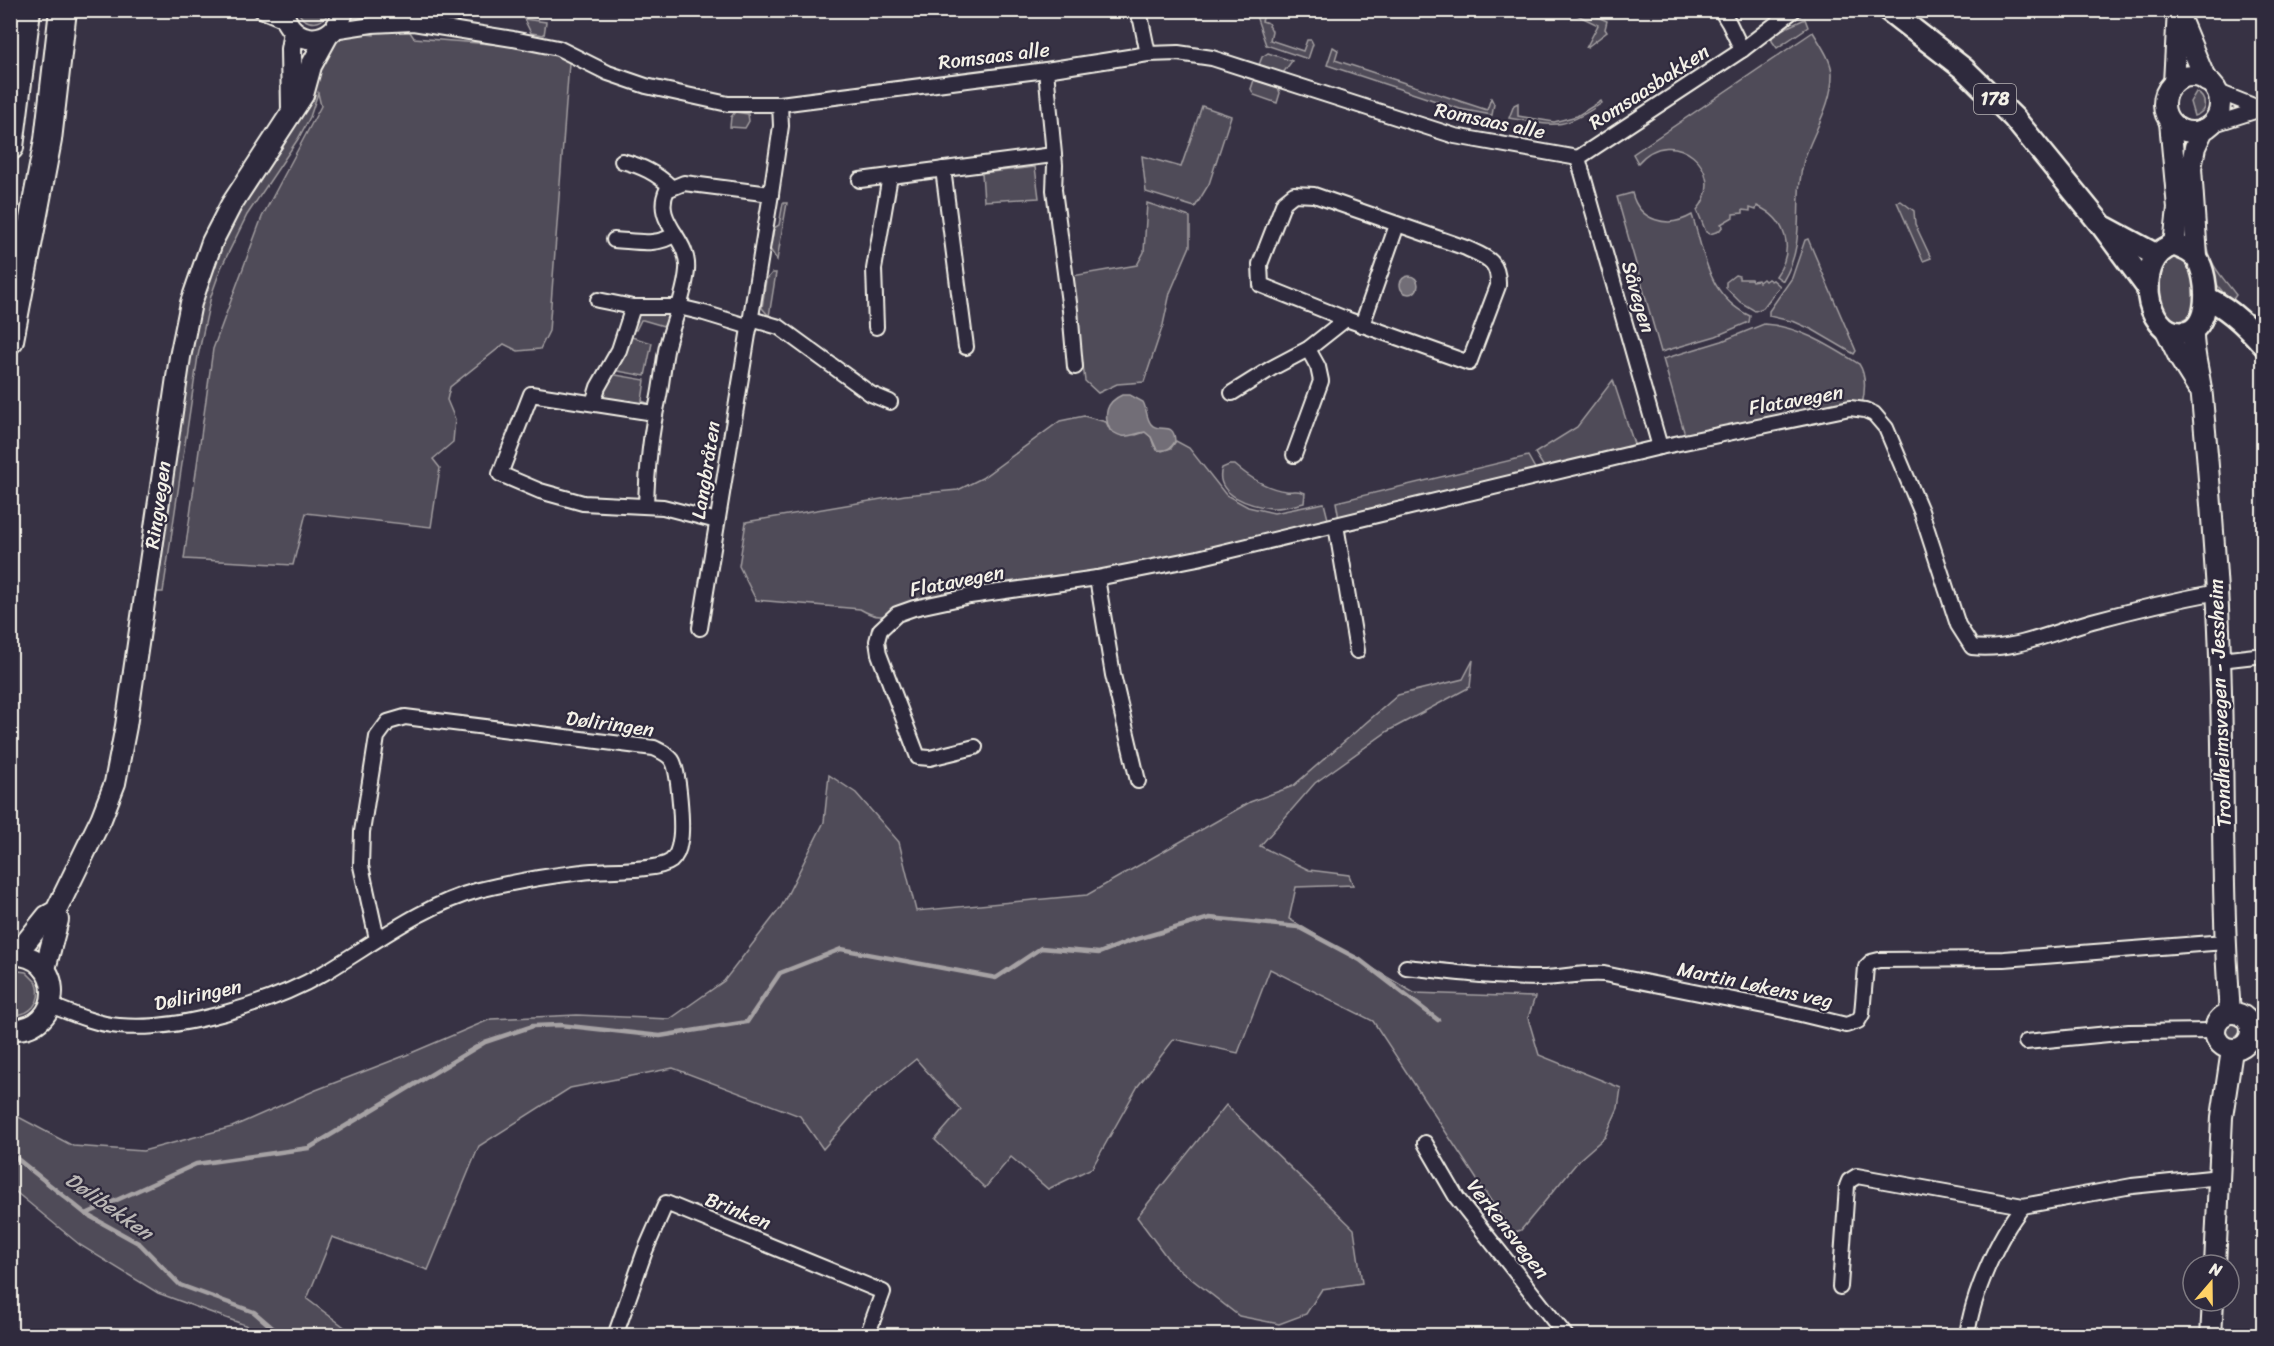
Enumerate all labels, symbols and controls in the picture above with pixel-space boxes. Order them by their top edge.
street label: Romsaas alle [936,32,1052,80]
street label: Romsaasbakken [1581,35,1717,139]
road number: 178 [1974,84,2016,114]
street label: Romsaas alle [1432,92,1548,150]
street label: Såvegen [1611,257,1665,337]
street label: Flatavegen [1746,374,1846,426]
street label: Langbråten [681,418,731,522]
street label: Ringvegen [135,458,182,551]
street label: Flatavegen [907,555,1007,607]
street label: Trondheimsvegen - Jessheim [2198,578,2242,828]
street label: Døliringen [564,701,656,748]
street label: Martin Løkens veg [1674,951,1836,1019]
street label: Døliringen [151,969,245,1021]
water label: Dølibekken [57,1162,163,1252]
street label: Verkensvegen [1457,1171,1559,1287]
street label: Brinken [700,1182,777,1240]
north arrow [2181,1253,2241,1313]
text: N [2205,1254,2227,1285]

